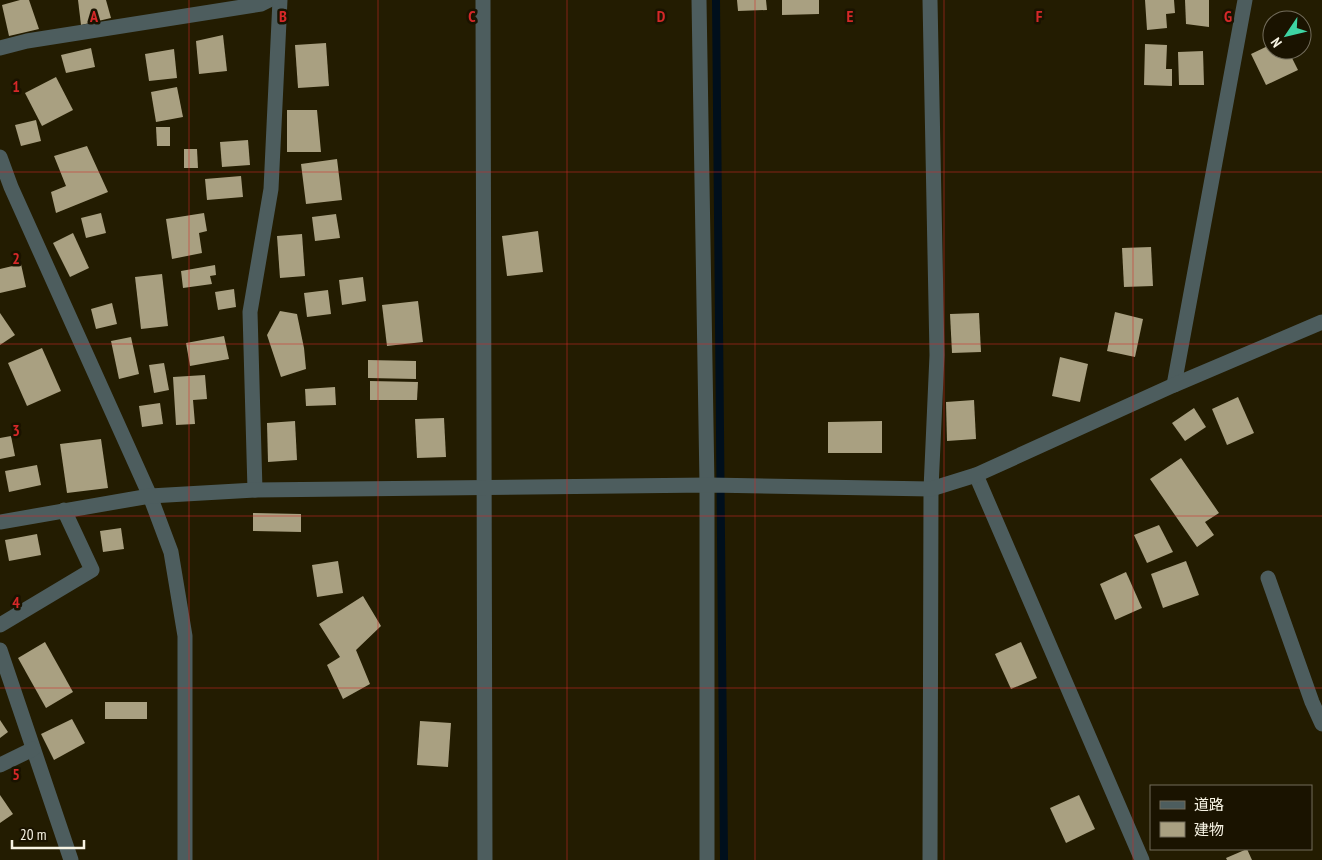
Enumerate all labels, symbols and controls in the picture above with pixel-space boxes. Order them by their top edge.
text: A [89,6,99,26]
text: B [279,6,287,26]
text: C [468,6,476,26]
text: D [657,6,666,26]
text: E [847,6,854,26]
text: F [1036,6,1043,26]
text: G [1224,6,1232,26]
north arrow [1262,10,1312,60]
text: N [1267,34,1286,51]
text: 1 [12,76,20,96]
text: 2 [12,248,20,268]
text: 3 [12,420,20,440]
text: 4 [12,592,20,612]
text: 5 [12,764,20,784]
legend [1150,785,1312,850]
text: 道路 [1194,795,1224,814]
scale bar [12,818,85,850]
text: 建物 [1194,820,1224,839]
text: 20 m [20,825,46,844]

